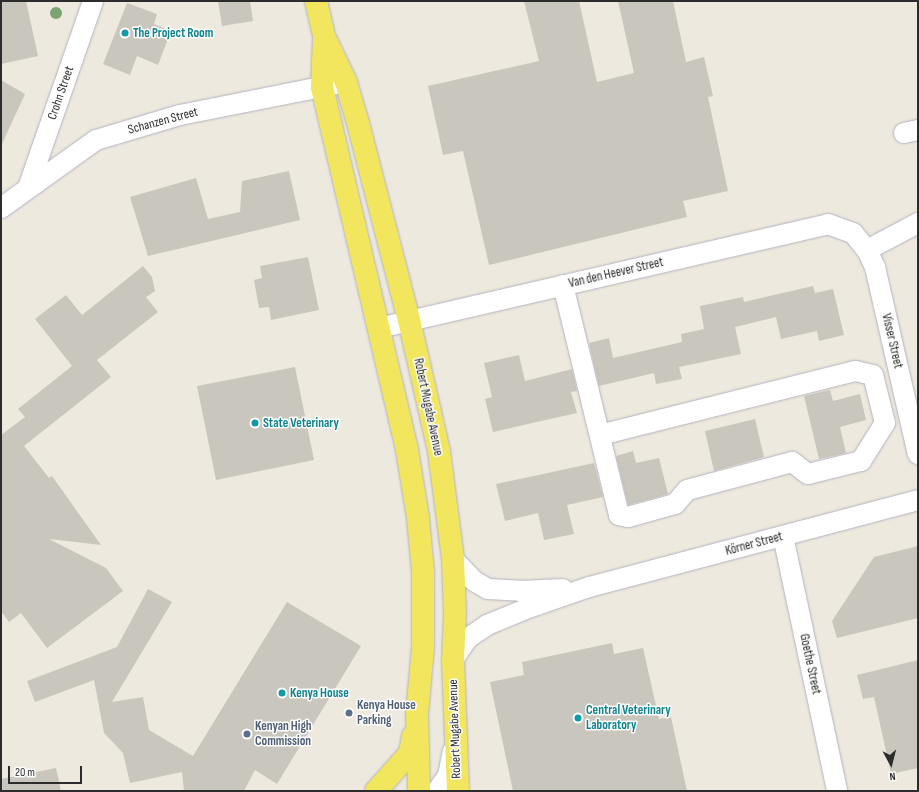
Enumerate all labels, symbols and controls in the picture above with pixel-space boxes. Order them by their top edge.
place label: The Project Room [133,25,213,41]
marker: The Project Room [120,28,130,38]
street label: Crohn Street [45,64,77,122]
street label: Schanzen Street [126,104,200,138]
street label: Van den Heever Street [567,255,665,291]
street label: Visser Street [878,312,906,370]
street label: Robert Mugabe Avenue [410,357,446,457]
place label: State Veterinary [263,415,339,431]
marker: State Veterinary [250,418,260,428]
street label: Körner Street [724,529,784,559]
street label: Goethe Street [796,632,824,696]
street label: Robert Mugabe Avenue [445,679,465,779]
place label: Kenya House [290,685,349,701]
marker: Kenya House [277,688,287,698]
place label: Kenya House Parking [357,698,416,729]
place label: Central Veterinary Laboratory [586,703,671,734]
marker: Kenya House Parking [344,708,354,718]
marker: Central Veterinary Laboratory [573,713,583,723]
place label: Kenyan High Commission [255,719,312,750]
marker: Kenyan High Commission [242,729,252,739]
north arrow [871,744,911,784]
scale bar [10,758,84,784]
text: 20 m [15,765,35,780]
text: N [889,770,896,783]

